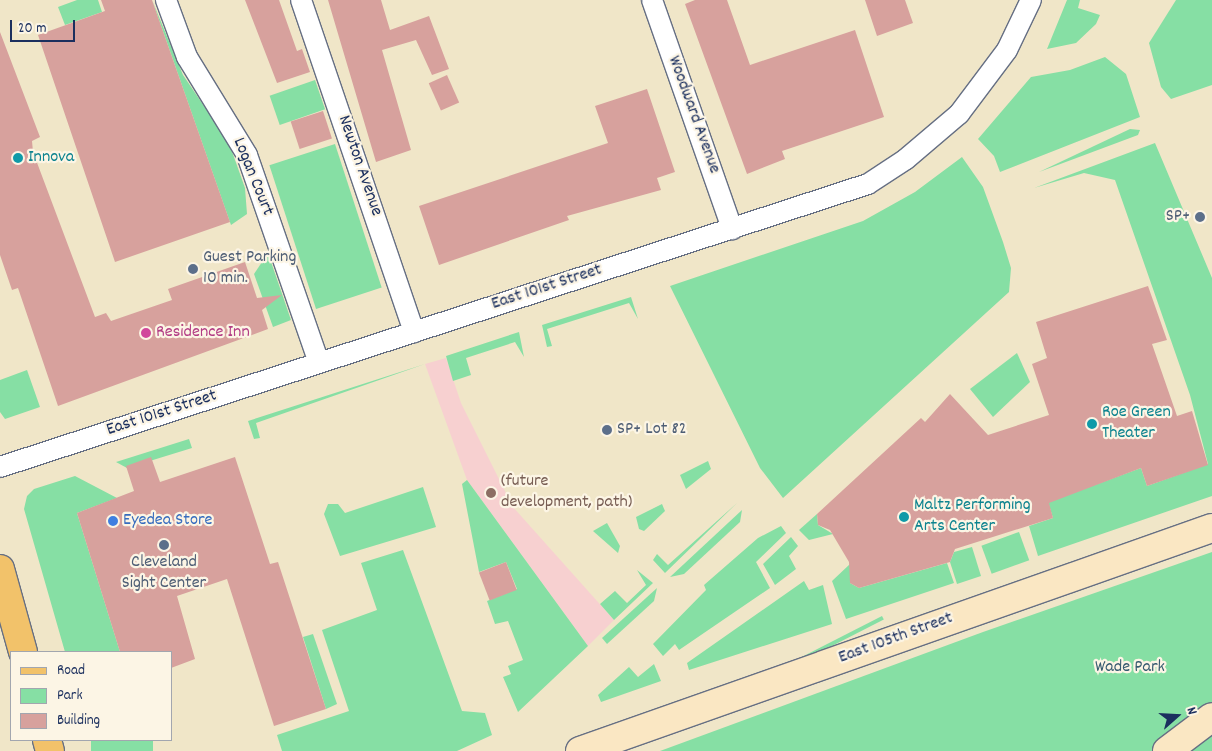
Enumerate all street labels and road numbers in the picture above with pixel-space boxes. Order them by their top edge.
street label: Woodward Avenue [662,53,724,177]
street label: Newton Avenue [332,113,386,219]
street label: Logan Court [227,135,277,219]
street label: East 101st Street [489,260,605,316]
street label: East 101st Street [104,386,220,442]
street label: East 105th Street [836,608,956,670]

